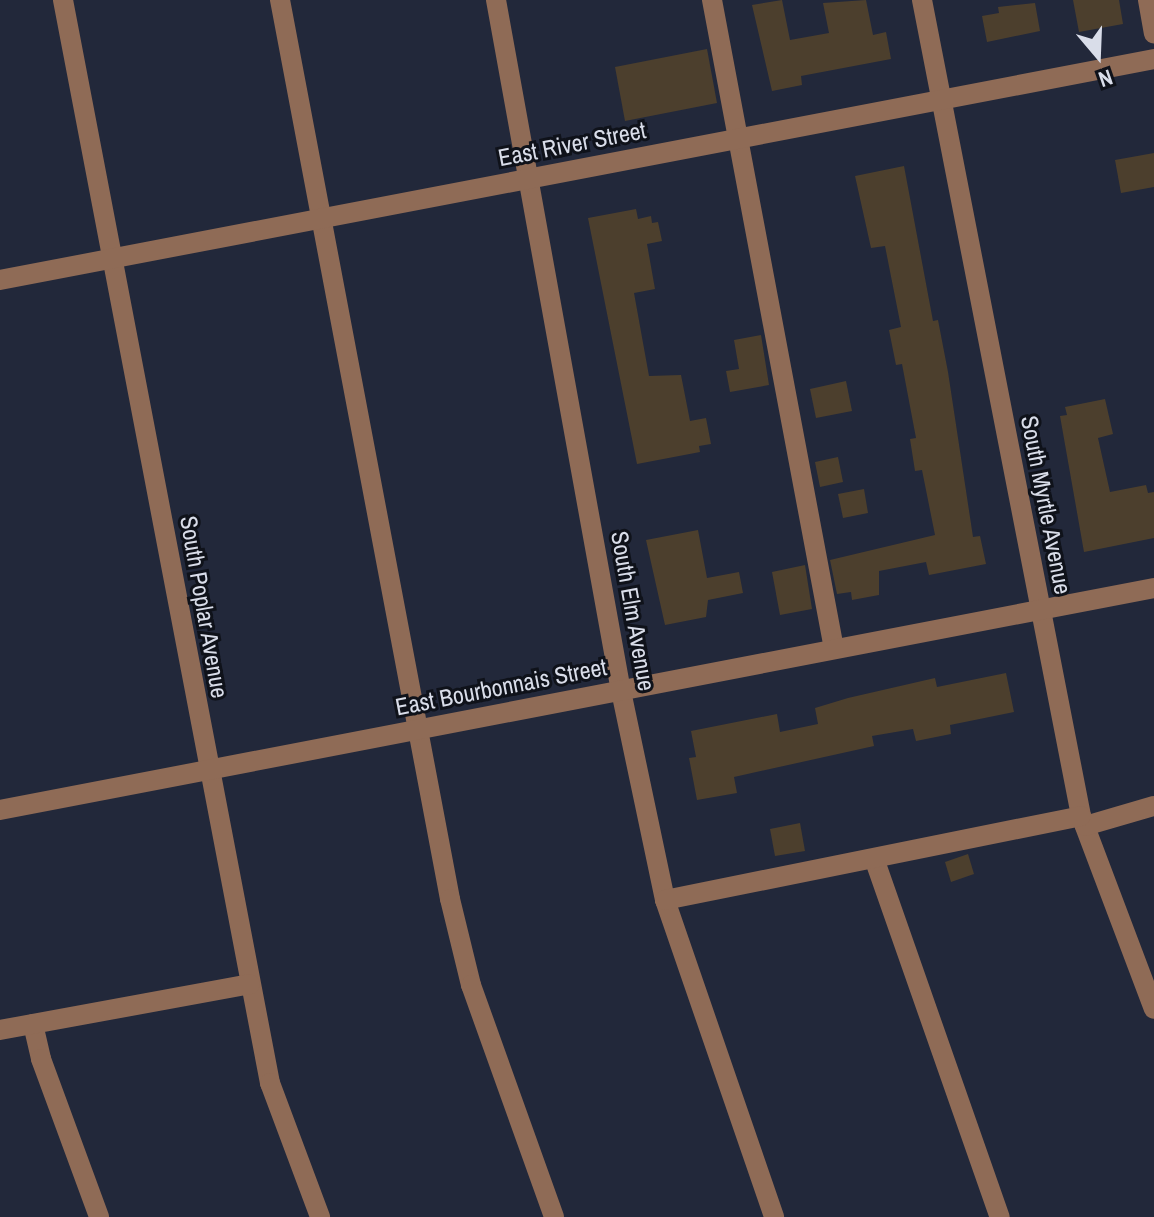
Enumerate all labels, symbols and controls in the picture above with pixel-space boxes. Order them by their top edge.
north arrow [1058,16,1138,96]
text: N [1095,62,1117,95]
street label: East River Street [496,116,648,172]
street label: South Myrtle Avenue [1014,413,1078,597]
street label: South Poplar Avenue [174,513,234,701]
street label: South Elm Avenue [605,528,661,694]
street label: East Bourbonnais Street [393,652,609,722]

